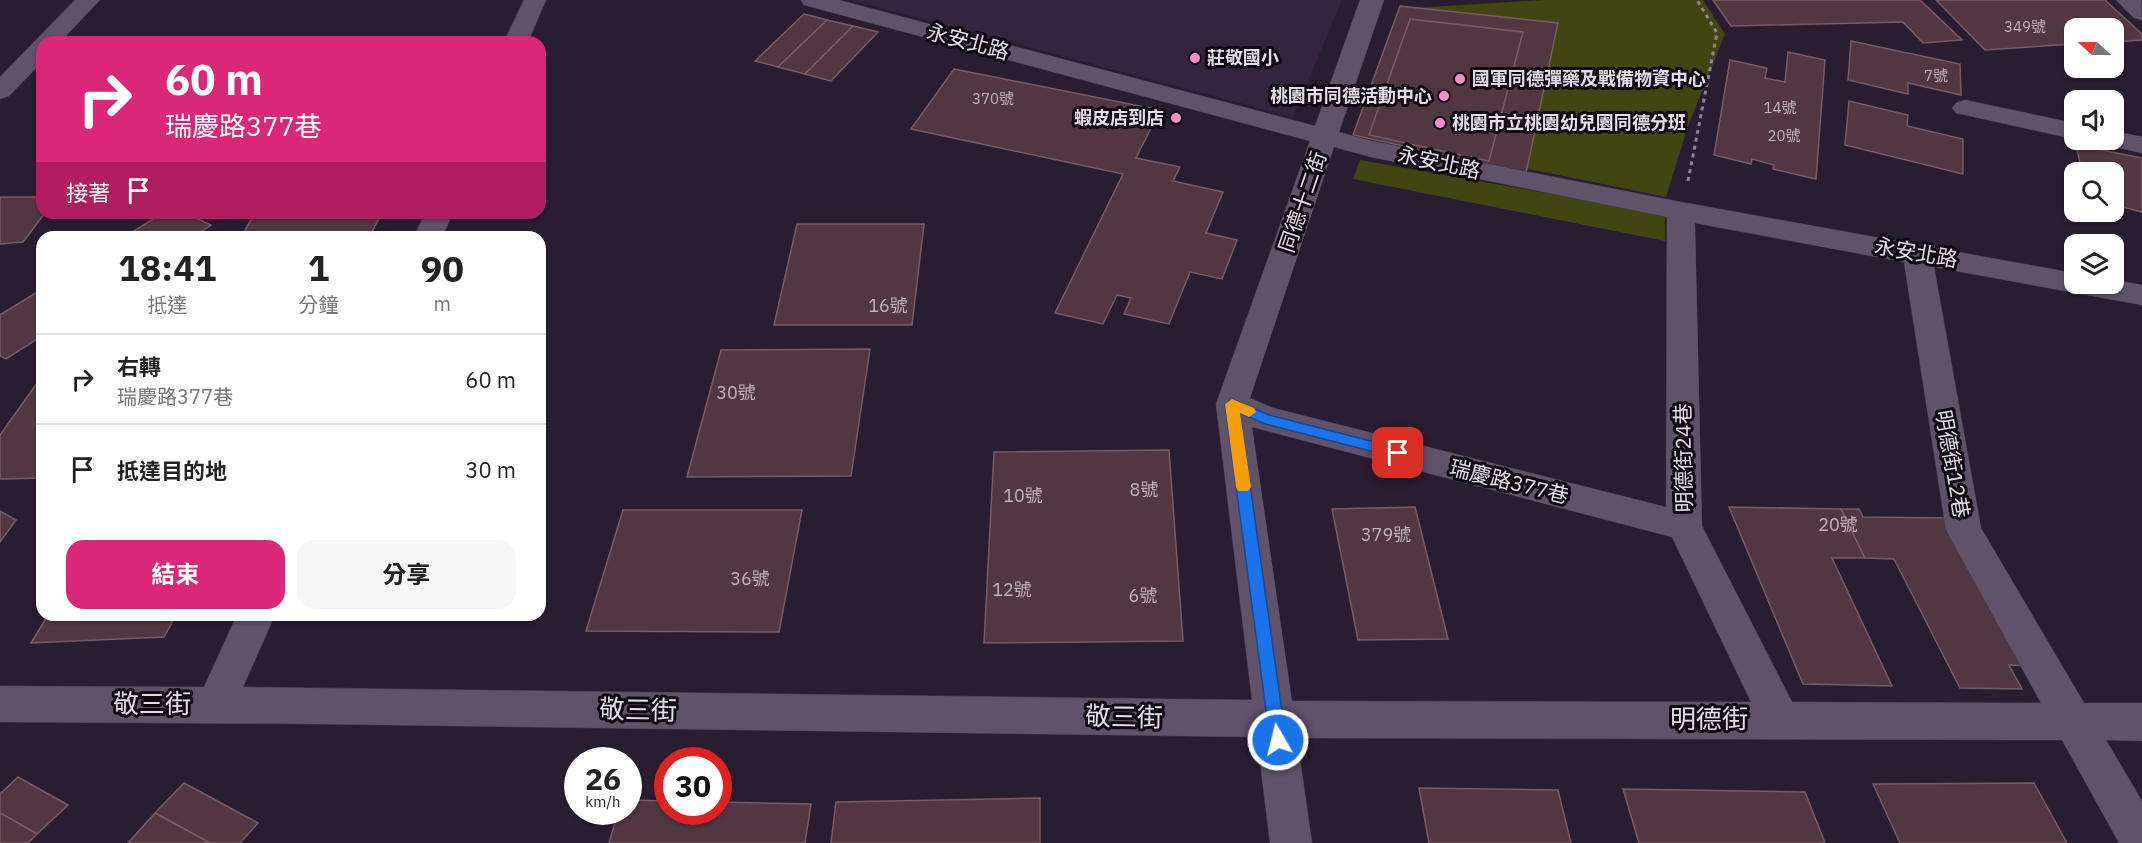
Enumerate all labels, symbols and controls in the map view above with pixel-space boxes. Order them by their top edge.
street label: 永安北路 [924,17,1012,65]
house number: 349號 [2004,17,2046,36]
north arrow [2064,18,2124,78]
map controls [2064,18,2124,294]
place label: 莊敬國小 [1207,46,1279,69]
marker: 莊敬國小 [1188,51,1202,65]
text: 60 m [165,52,263,107]
icon: right [66,60,144,138]
house number: 7號 [1924,66,1948,85]
place label: 國軍同德彈藥及戰備物資中心 [1472,67,1706,90]
marker: 國軍同德彈藥及戰備物資中心 [1453,72,1467,86]
place label: 桃園市同德活動中心 [1270,84,1432,107]
house number: 370號 [972,89,1014,108]
marker: 桃園市同德活動中心 [1437,89,1451,103]
button: sound [2064,90,2124,150]
house number: 14號 [1763,98,1797,117]
place label: 蝦皮店到店 [1074,106,1164,129]
text: 瑞慶路377巷 [165,108,322,143]
marker: 蝦皮店到店 [1169,111,1183,125]
place label: 桃園市立桃園幼兒園同德分班 [1452,111,1686,134]
marker: 桃園市立桃園幼兒園同德分班 [1433,116,1447,130]
house number: 20號 [1767,126,1801,145]
street label: 永安北路 [1395,140,1483,184]
street label: 同德十二街 [1272,147,1332,256]
button: search [2064,162,2124,222]
icon: arrive [122,174,155,207]
text: 接著 [66,178,110,207]
street label: 永安北路 [1872,231,1960,273]
button: layers [2064,234,2124,294]
text: 18:41 [118,244,216,291]
text: 1 [308,244,329,291]
text: 90 [421,245,464,292]
text: m [434,290,451,317]
text: 抵達 [147,291,187,318]
text: 分鐘 [299,291,339,318]
house number: 16號 [868,294,908,317]
text: 右轉 [117,352,161,381]
icon: right [66,363,99,396]
text: 60 m [465,365,516,394]
house number: 30號 [716,381,756,404]
text: 瑞慶路377巷 [117,383,233,410]
street label: 明德街24巷 [1668,403,1698,513]
street label: 明德街12巷 [1930,408,1976,520]
pin [1372,427,1423,478]
icon: arrive [1381,436,1414,469]
icon: arrive [66,453,99,486]
street label: 瑞慶路377巷 [1447,453,1572,509]
text: 30 m [465,455,516,484]
text: 抵達目的地 [117,456,227,485]
house number: 8號 [1130,478,1158,501]
house number: 10號 [1003,484,1043,507]
house number: 20號 [1818,513,1858,536]
house number: 379號 [1361,523,1411,546]
button: 結束 [66,540,285,609]
button: 分享 [297,540,516,609]
house number: 36號 [730,567,770,590]
house number: 12號 [992,578,1032,601]
house number: 6號 [1129,584,1157,607]
street label: 敬三街 [113,686,191,720]
street label: 敬三街 [599,691,677,727]
street label: 敬三街 [1085,698,1163,734]
street label: 明德街 [1670,701,1748,735]
position arrow [1246,708,1310,772]
speed limit sign: 30 [654,747,732,825]
text: 26 [585,759,621,798]
text: km/h [585,792,621,811]

